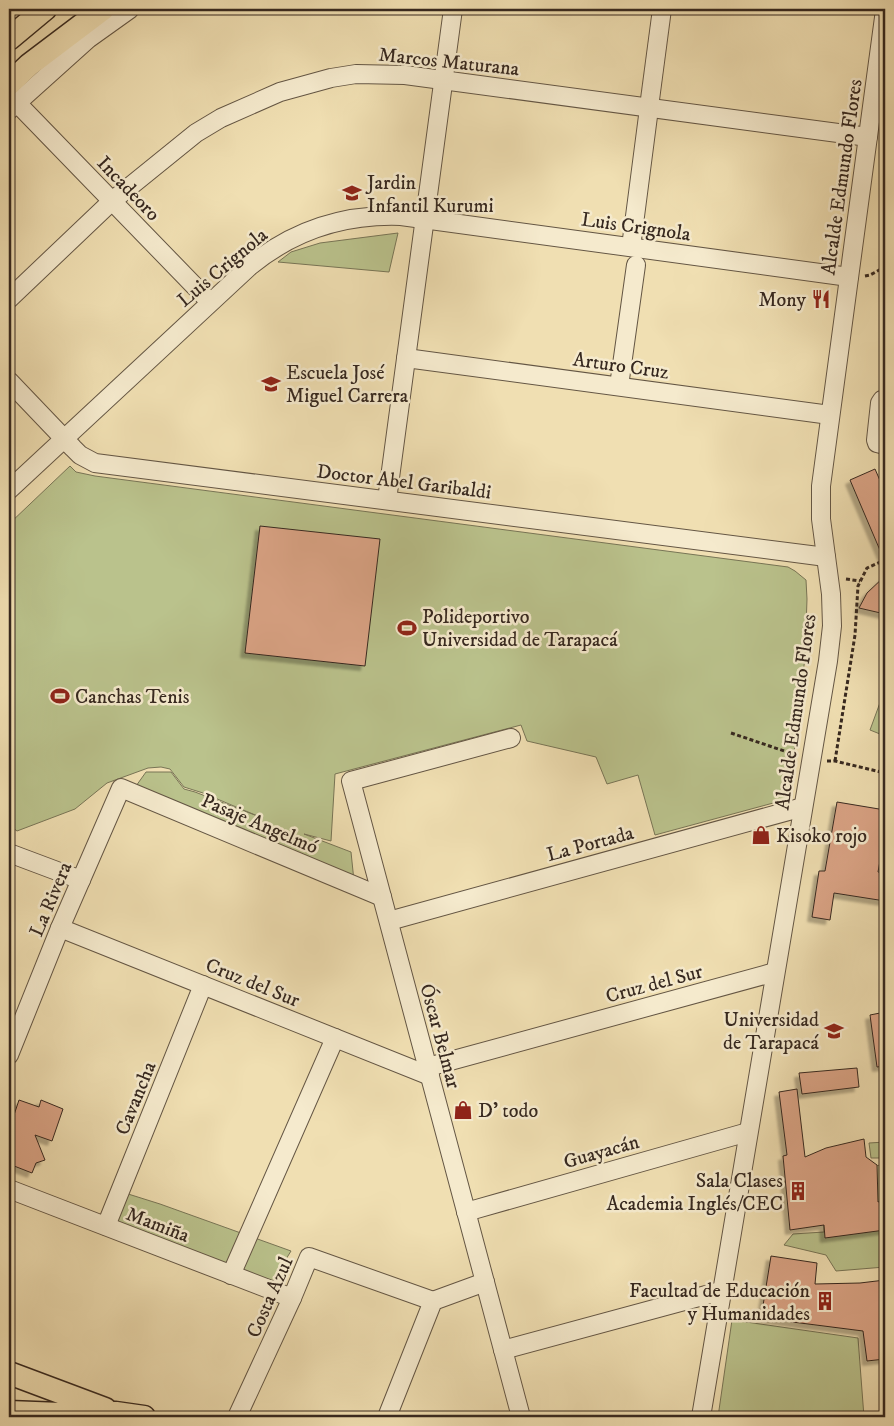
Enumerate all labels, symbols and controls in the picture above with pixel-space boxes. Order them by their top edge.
street label: Marcos Maturana [377,43,521,82]
street label: Alcalde Edmundo Flores [816,77,869,277]
street label: Incadeoro [91,151,165,227]
place label: Jardin Infantil Kurumi [365,171,494,219]
school or university icon: Jardin Infantil Kurumi [341,182,363,204]
street label: Luis Crignola [579,207,693,248]
street label: Luis Crignola [173,223,274,313]
place label: Mony [758,288,806,313]
restaurant icon: Mony [810,288,832,310]
street label: Arturo Cruz [571,347,671,386]
place label: Escuela José Miguel Carrera [286,361,409,409]
school or university icon: Escuela José Miguel Carrera [260,373,282,395]
street label: Doctor Abel Garibaldi [315,459,493,506]
place label: Polideportivo Universidad de Tarapacá [422,605,618,653]
street label: Alcalde Edmundo Flores [770,612,823,812]
sports icon: Polideportivo Universidad de Tarapacá [396,617,418,639]
sports icon: Canchas Tenis [49,685,71,707]
place label: Canchas Tenis [75,685,190,710]
street label: Pasaje Angelmó [197,789,322,860]
street label: La Portada [544,821,637,868]
shop icon: Kisoko rojo [750,824,772,846]
place label: Kisoko rojo [776,824,867,849]
street label: La Rivera [25,858,78,941]
street label: Cruz del Sur [202,953,304,1014]
street label: Cruz del Sur [603,959,706,1009]
street label: Óscar Belmar [414,981,467,1092]
place label: Universidad de Tarapacá [723,1008,819,1056]
school or university icon: Universidad de Tarapacá [823,1020,845,1042]
street label: Cavancha [110,1058,163,1139]
shop icon: D' todo [452,1099,474,1121]
place label: D' todo [478,1099,538,1124]
street label: Guayacán [561,1130,643,1175]
place label: Sala Clases Academia Inglés/CEC [606,1169,783,1217]
building icon: Sala Clases Academia Inglés/CEC [787,1180,809,1202]
street label: Mamiña [122,1202,193,1249]
street label: Costa Azul [241,1253,299,1342]
place label: Facultad de Educación y Humanidades [629,1279,811,1327]
building icon: Facultad de Educación y Humanidades [814,1290,836,1312]

